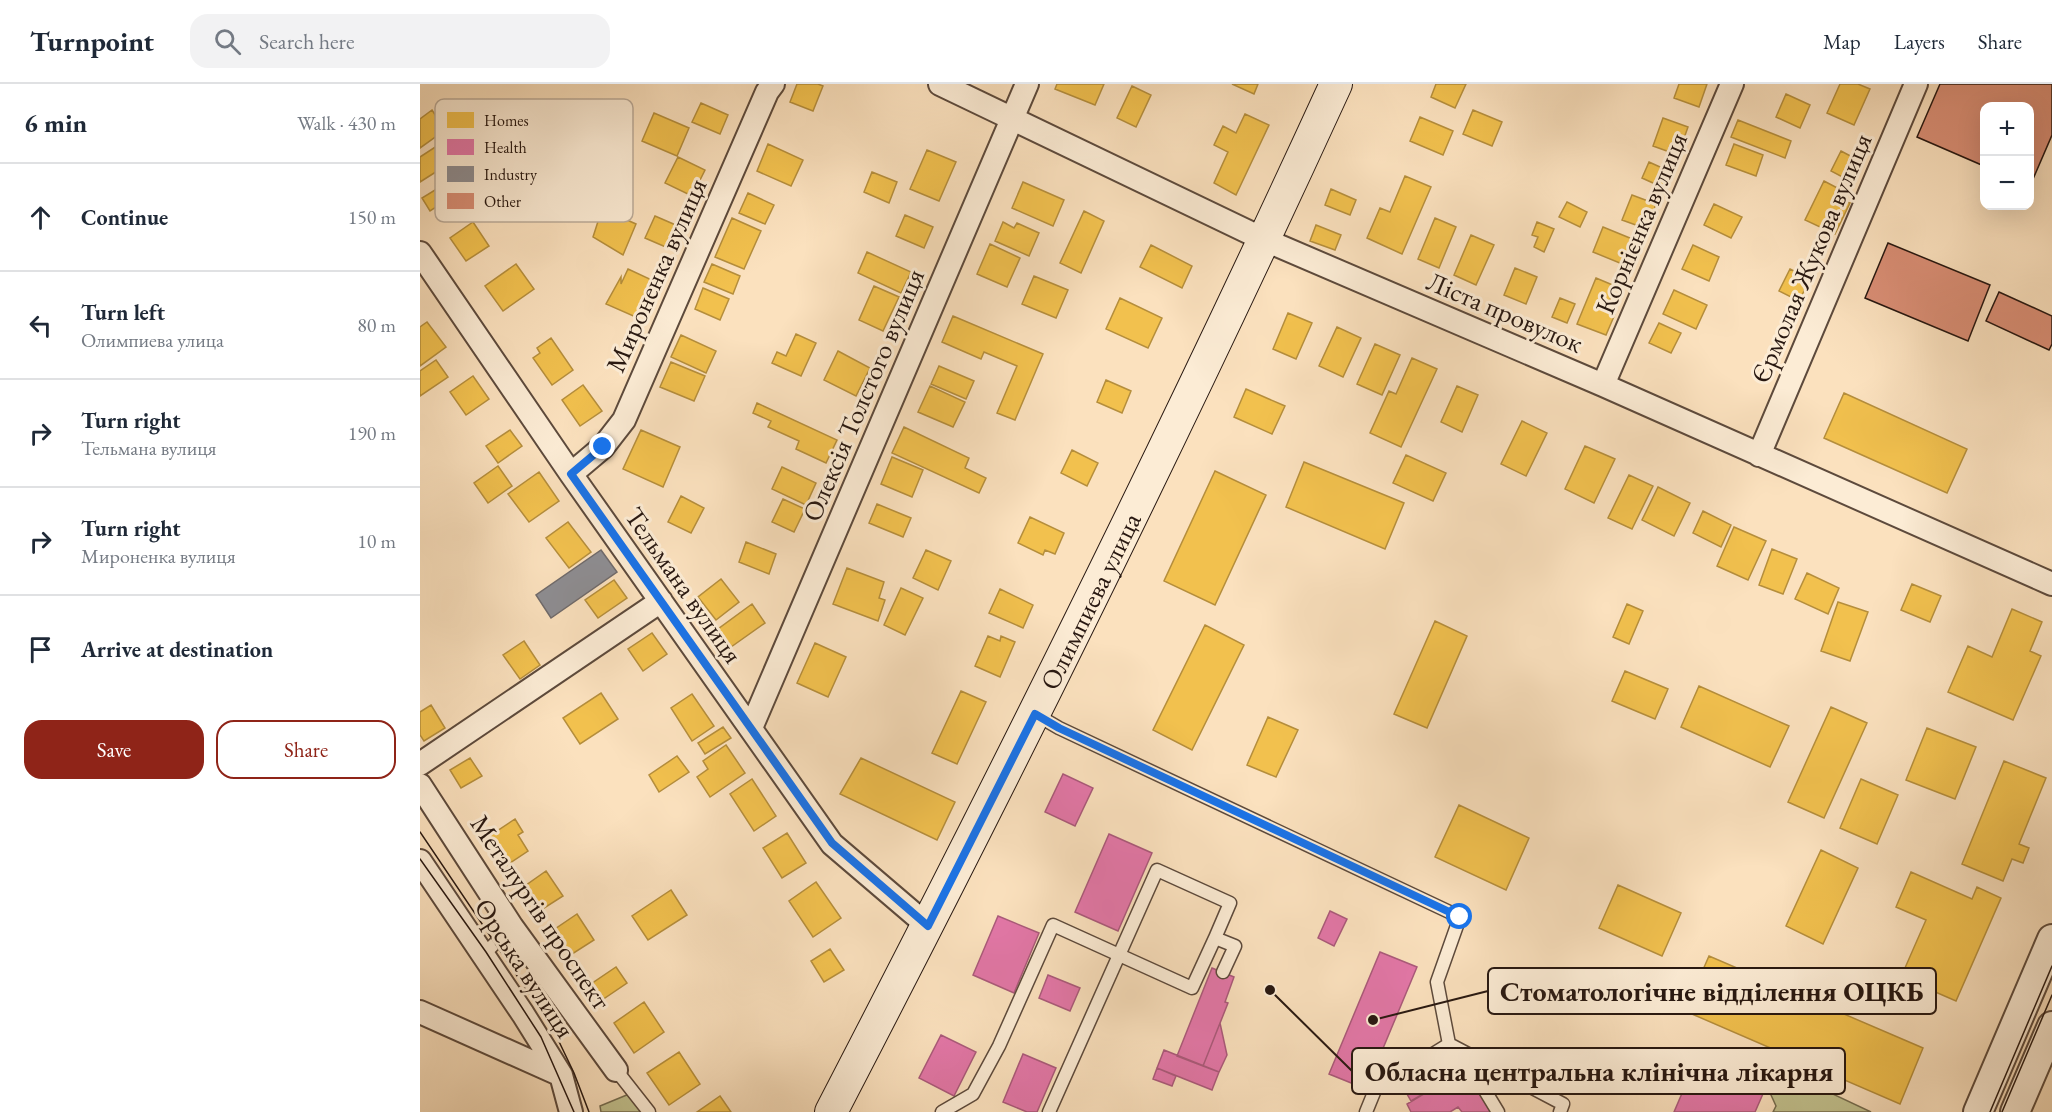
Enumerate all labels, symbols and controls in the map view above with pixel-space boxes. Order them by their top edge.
search box [190,14,610,68]
text: Turnpoint [30,23,154,59]
icon: search [211,25,244,58]
text: Search here [259,27,355,56]
text: Map [1823,28,1861,55]
text: Layers [1894,28,1945,55]
text: Share [1978,28,2022,55]
legend [435,99,633,222]
map controls [1980,102,2034,210]
button: + [1980,102,2034,156]
text: 6 min [24,106,87,140]
text: Walk · 430 m [297,110,396,136]
text: Homes [484,110,529,131]
street label: Корнієнка вулиця [1587,127,1695,319]
street label: Єрмолая Жукова вулиця [1743,128,1879,388]
text: Health [484,137,527,158]
button: − [1980,156,2034,210]
text: Industry [484,164,538,185]
street label: Мироненка вулиця [598,173,714,377]
text: Other [484,191,522,212]
icon: ahead [24,201,57,234]
text: Continue [81,203,168,232]
text: 150 m [348,204,396,230]
street label: Олексія Толстого вулиця [794,263,932,527]
street label: Ліста провулок [1422,263,1589,361]
text: Turn left [81,298,165,327]
icon: left [24,309,57,342]
text: 80 m [357,312,396,338]
text: Олимпиева улица [81,327,224,353]
text: Turn right [81,406,180,435]
icon: right [24,417,57,450]
text: 190 m [348,420,396,446]
route end [589,433,615,459]
text: Тельмана вулиця [81,435,217,461]
street label: Тельмана вулиця [617,500,751,670]
street label: Олимпиева улица [1031,506,1148,695]
text: Turn right [81,514,180,543]
icon: right [24,525,57,558]
text: 10 m [357,528,396,554]
text: Мироненка вулиця [81,543,236,569]
icon: arrive [24,633,57,666]
text: Arrive at destination [81,635,273,664]
button: Save [24,720,204,779]
button: Share [216,720,396,779]
street label: Металургів проспект [463,808,619,1016]
street label: Орська вулиця [467,891,583,1045]
route start [1446,903,1472,929]
callout: Стоматологічне відділення ОЦКБ [1488,968,1936,1014]
text: Стоматологічне відділення ОЦКБ [1500,973,1924,1009]
callout: Обласна центральна клінічна лікарня [1352,1048,1845,1094]
text: Обласна центральна клінічна лікарня [1365,1053,1833,1089]

